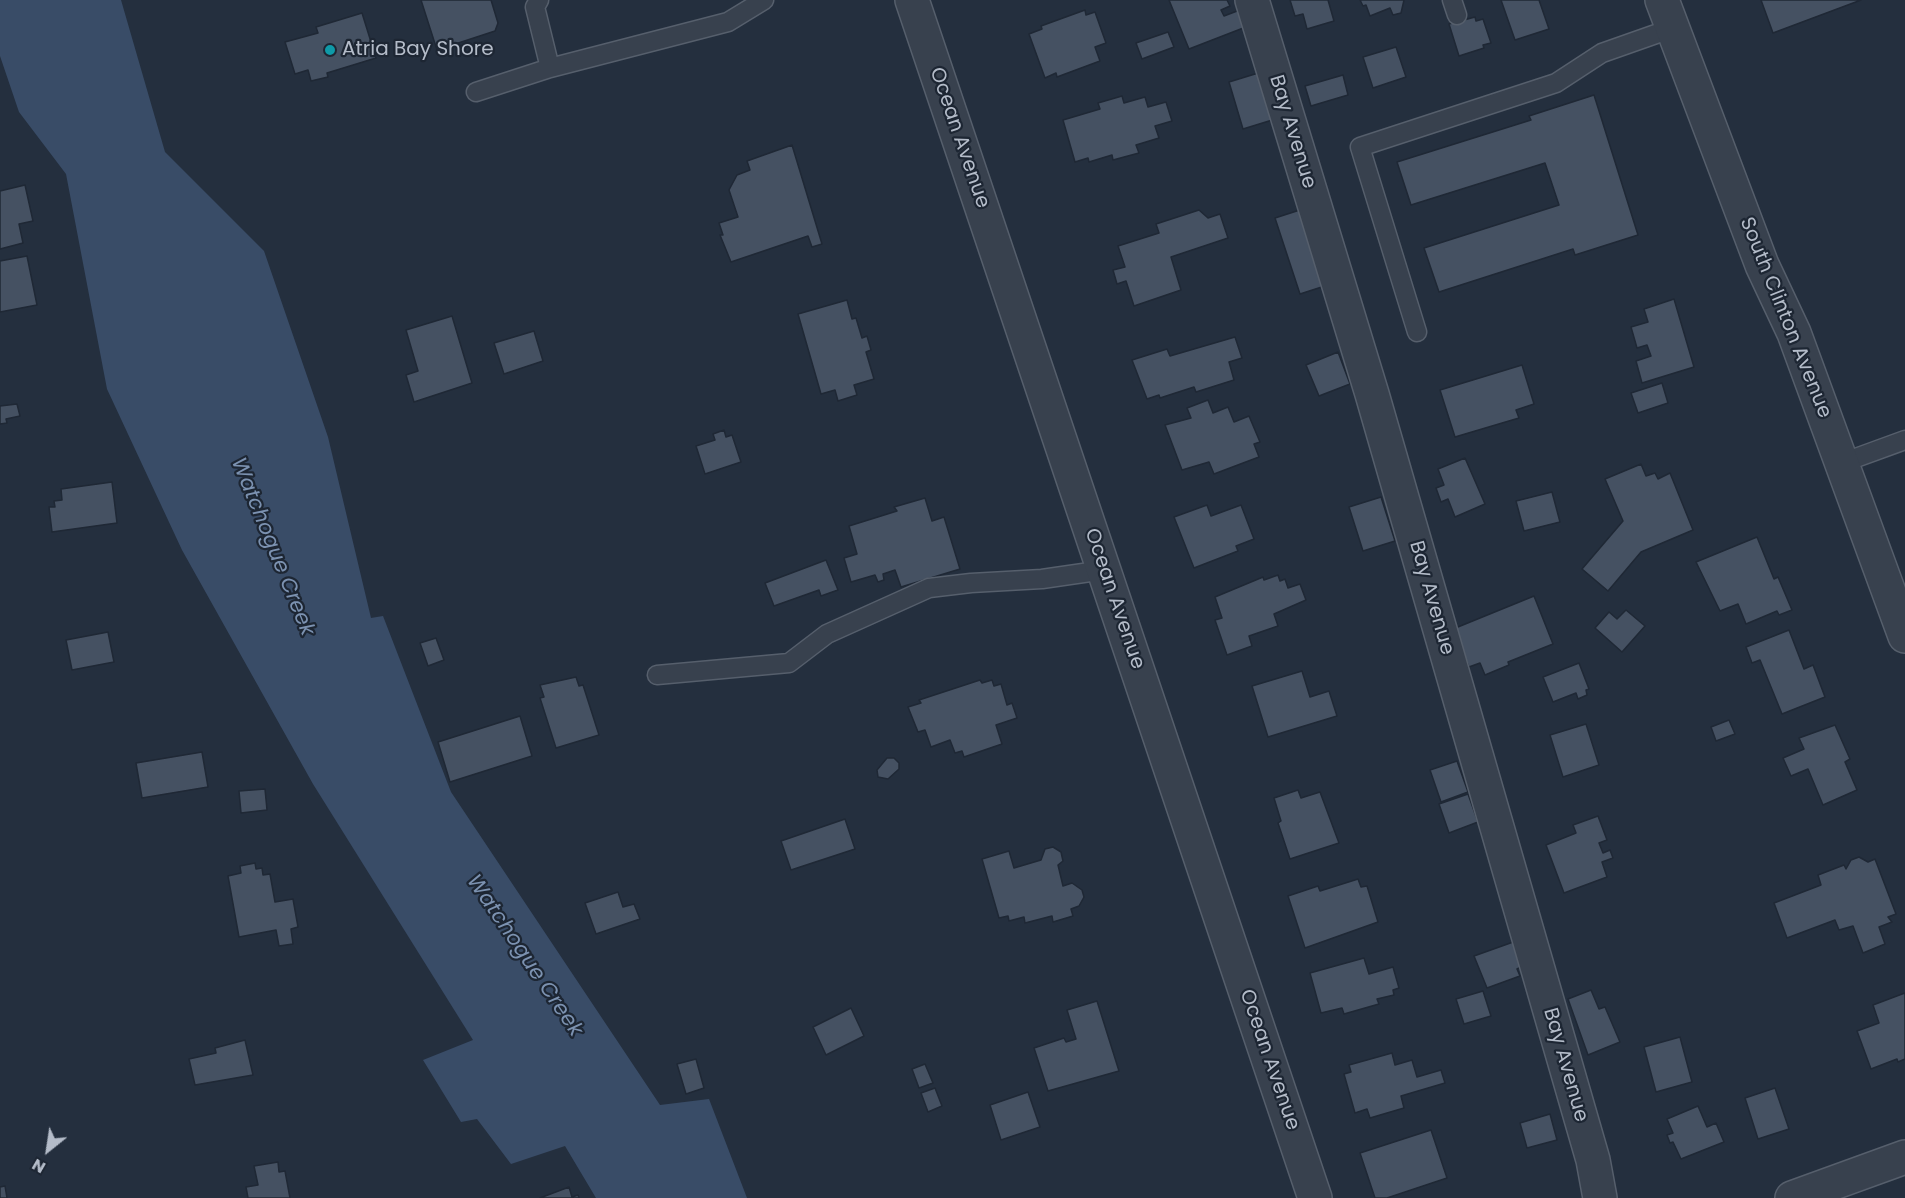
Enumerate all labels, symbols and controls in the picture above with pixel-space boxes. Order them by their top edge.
place label: Atria Bay Shore [342,38,494,62]
marker: Atria Bay Shore [323,43,337,57]
street label: Ocean Avenue [924,65,994,211]
street label: Bay Avenue [1263,72,1321,192]
street label: South Clinton Avenue [1734,214,1836,422]
water label: Watchogue Creek [225,454,319,640]
street label: Ocean Avenue [1079,526,1149,672]
street label: Bay Avenue [1403,538,1459,658]
water label: Watchogue Creek [460,870,588,1042]
street label: Ocean Avenue [1234,987,1304,1133]
street label: Bay Avenue [1537,1005,1593,1125]
north arrow [18,1120,78,1180]
text: N [28,1153,50,1179]

